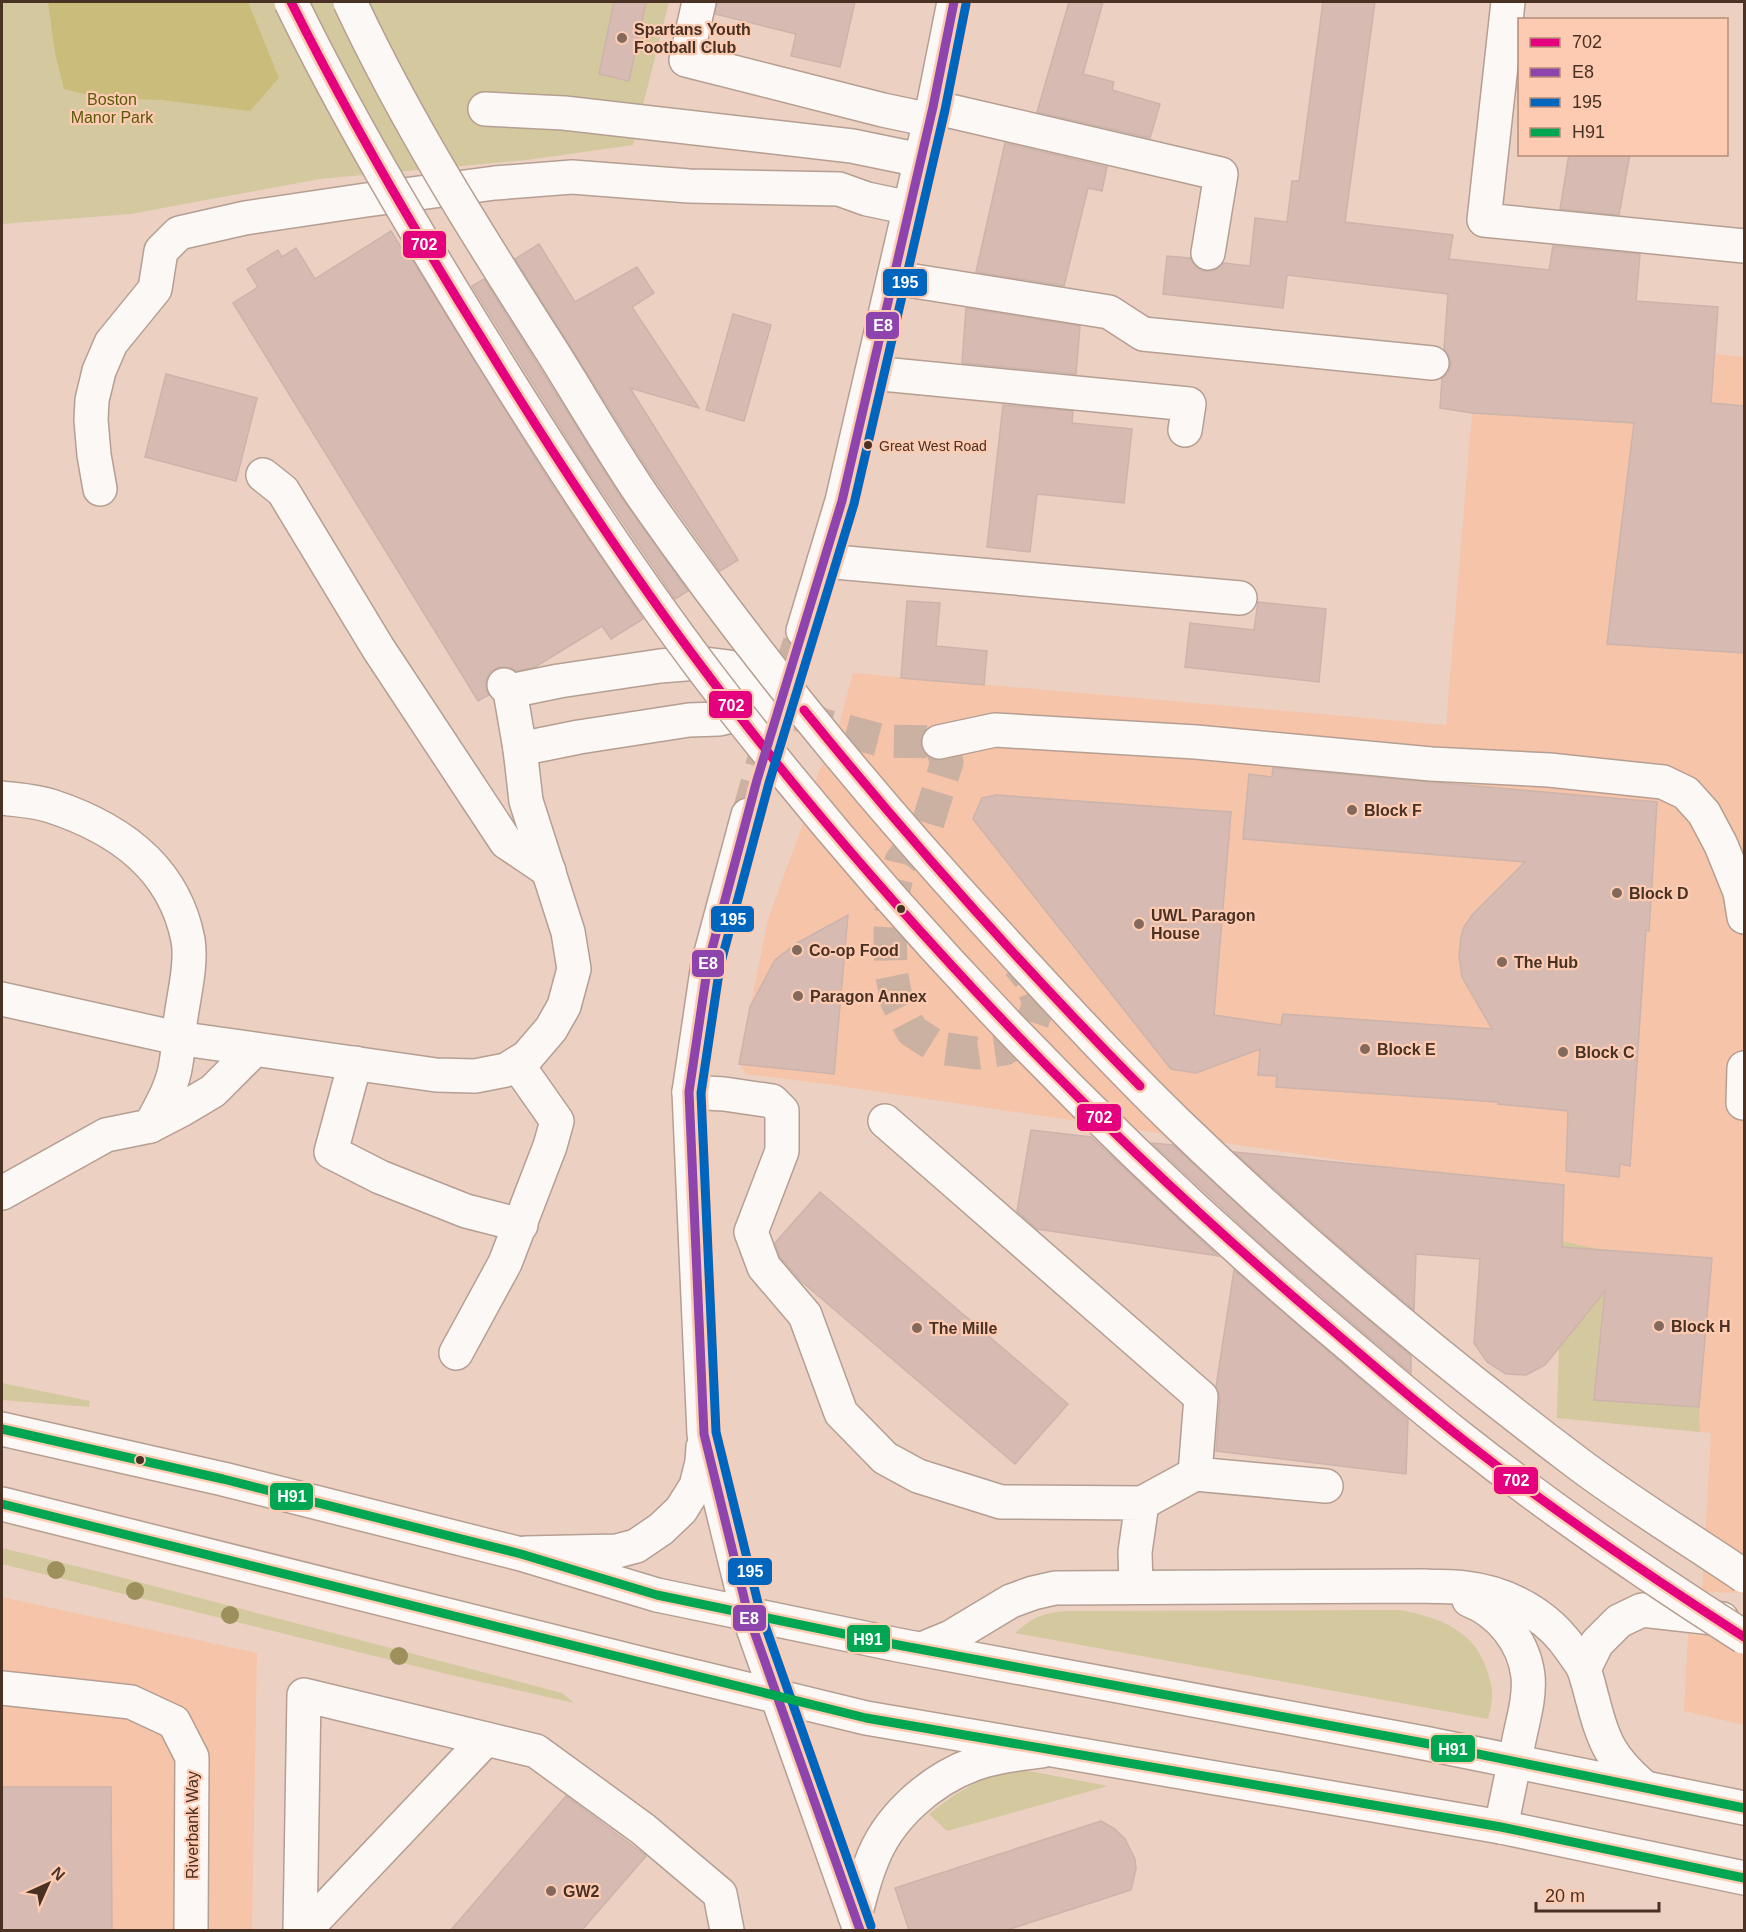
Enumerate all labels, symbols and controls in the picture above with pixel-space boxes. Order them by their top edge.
legend [1518,18,1728,156]
place label: Spartans Youth Football Club [634,21,751,56]
marker: Spartans Youth Football Club [615,31,629,45]
text: 702 [1572,32,1602,52]
text: E8 [1572,62,1594,82]
park label: Boston Manor Park [71,91,154,126]
text: 195 [1572,92,1602,112]
text: H91 [1572,122,1605,142]
line badge: 702 [402,230,447,259]
text: 702 [411,236,437,253]
line badge: 195 [882,268,928,297]
text: 195 [892,274,918,291]
line badge: E8 [865,311,900,340]
text: E8 [873,317,893,334]
place label: Great West Road [879,438,987,454]
marker: Great West Road [862,439,874,451]
line badge: 702 [708,690,753,719]
text: 702 [718,697,744,714]
place label: Block F [1364,802,1422,819]
marker: Block F [1345,803,1359,817]
place label: Block D [1629,885,1689,902]
marker: Block D [1610,886,1624,900]
unlabelled marker [895,903,907,915]
line badge: 195 [710,905,755,933]
place label: UWL Paragon House [1151,907,1256,942]
text: 195 [720,911,746,928]
marker: UWL Paragon House [1132,917,1146,931]
place label: Co-op Food [809,942,899,959]
marker: Co-op Food [790,943,804,957]
line badge: E8 [691,949,725,978]
place label: The Hub [1514,954,1578,971]
text: E8 [698,955,718,972]
marker: The Hub [1495,955,1509,969]
place label: Paragon Annex [810,988,927,1005]
marker: Paragon Annex [791,989,805,1003]
place label: Block E [1377,1041,1436,1058]
marker: Block E [1358,1042,1372,1056]
place label: Block C [1575,1044,1635,1061]
marker: Block C [1556,1045,1570,1059]
line badge: 702 [1076,1103,1122,1132]
text: 702 [1086,1109,1112,1126]
place label: Block H [1671,1318,1731,1335]
marker: Block H [1652,1319,1666,1333]
place label: The Mille [929,1320,998,1337]
marker: The Mille [910,1321,924,1335]
unlabelled marker [134,1454,146,1466]
line badge: 702 [1493,1466,1539,1495]
text: 702 [1503,1472,1529,1489]
line badge: H91 [269,1482,314,1511]
text: H91 [277,1488,307,1505]
line badge: 195 [727,1557,773,1586]
text: 195 [737,1563,763,1580]
line badge: E8 [732,1604,767,1632]
text: E8 [739,1610,759,1627]
line badge: H91 [846,1624,891,1653]
text: H91 [853,1631,883,1648]
line badge: H91 [1430,1734,1476,1763]
text: H91 [1438,1741,1468,1758]
street label: Riverbank Way [184,1771,201,1879]
north arrow [18,1854,78,1914]
text: N [48,1864,68,1884]
scale bar [1536,1875,1659,1913]
place label: GW2 [563,1883,600,1900]
marker: GW2 [544,1884,558,1898]
text: 20 m [1545,1886,1585,1906]

